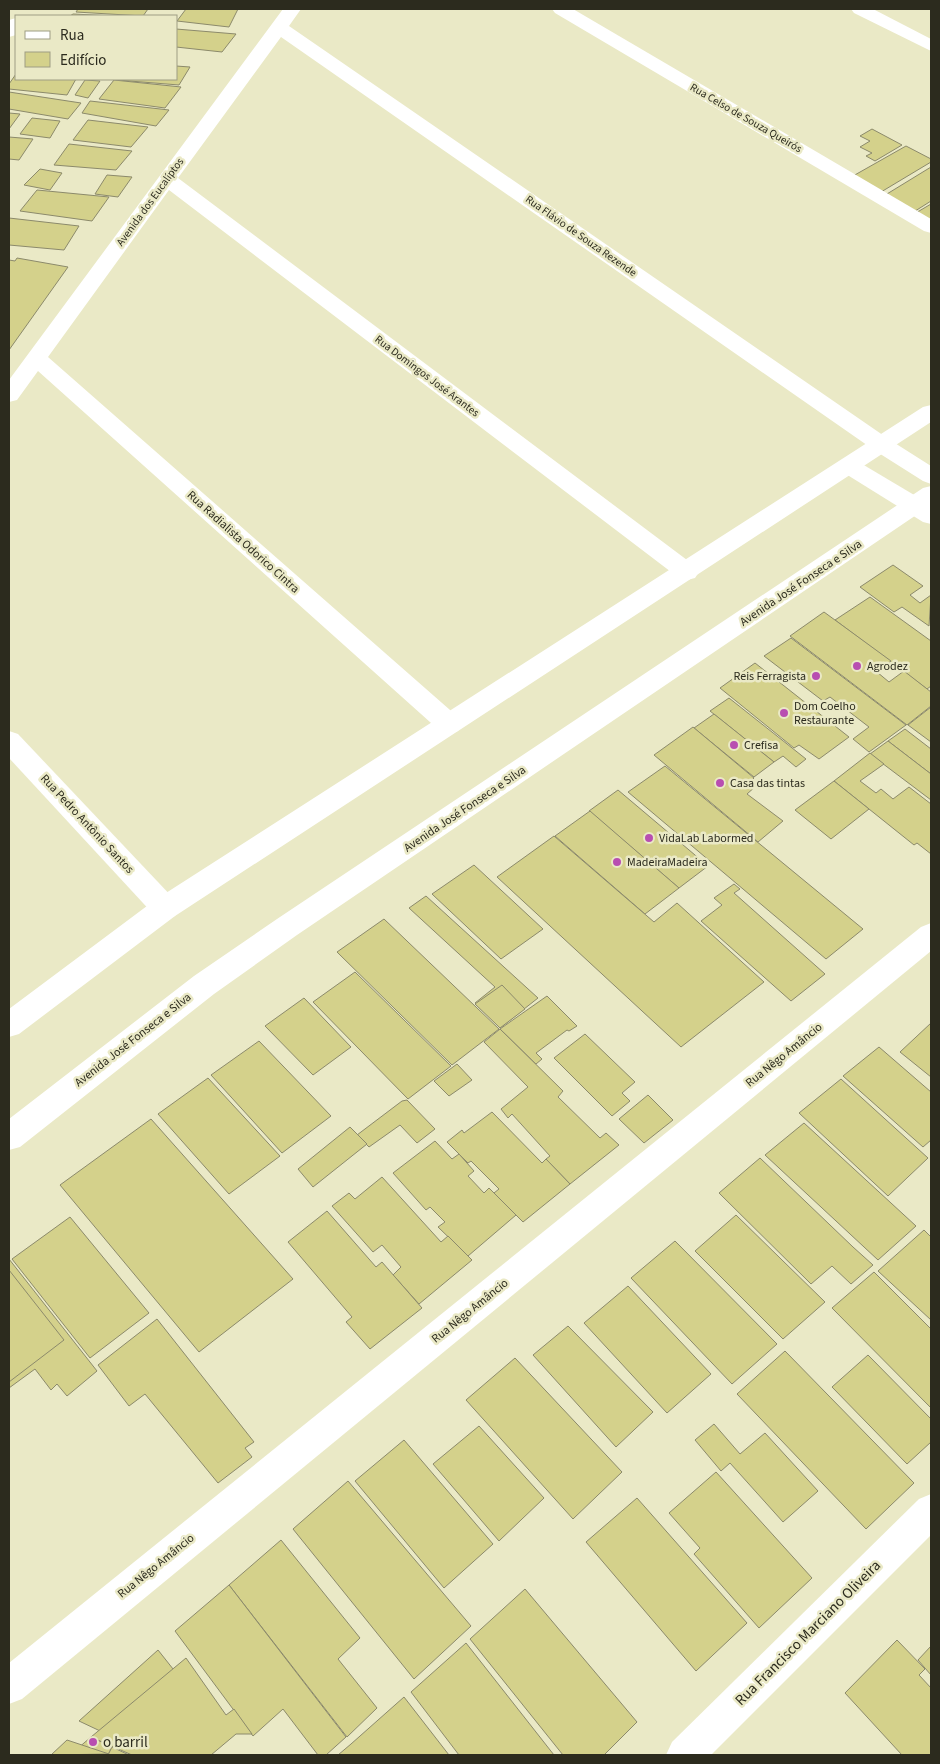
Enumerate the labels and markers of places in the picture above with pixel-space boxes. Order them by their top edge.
place label: Agrodez [867,658,908,675]
marker: Agrodez [851,660,863,672]
place label: Reis Ferragista [734,668,806,685]
marker: Reis Ferragista [810,670,822,682]
place label: Dom Coelho Restaurante [794,698,856,729]
marker: Dom Coelho Restaurante [778,707,790,719]
place label: Crefisa [744,737,778,754]
marker: Crefisa [728,739,740,751]
place label: Casa das tintas [730,775,805,792]
marker: Casa das tintas [714,777,726,789]
place label: VidaLab Labormed [659,830,754,847]
marker: VidaLab Labormed [643,832,655,844]
place label: MadeiraMadeira [627,854,708,871]
marker: MadeiraMadeira [611,856,623,868]
place label: o barril [103,1732,148,1753]
marker: o barril [87,1736,99,1748]

